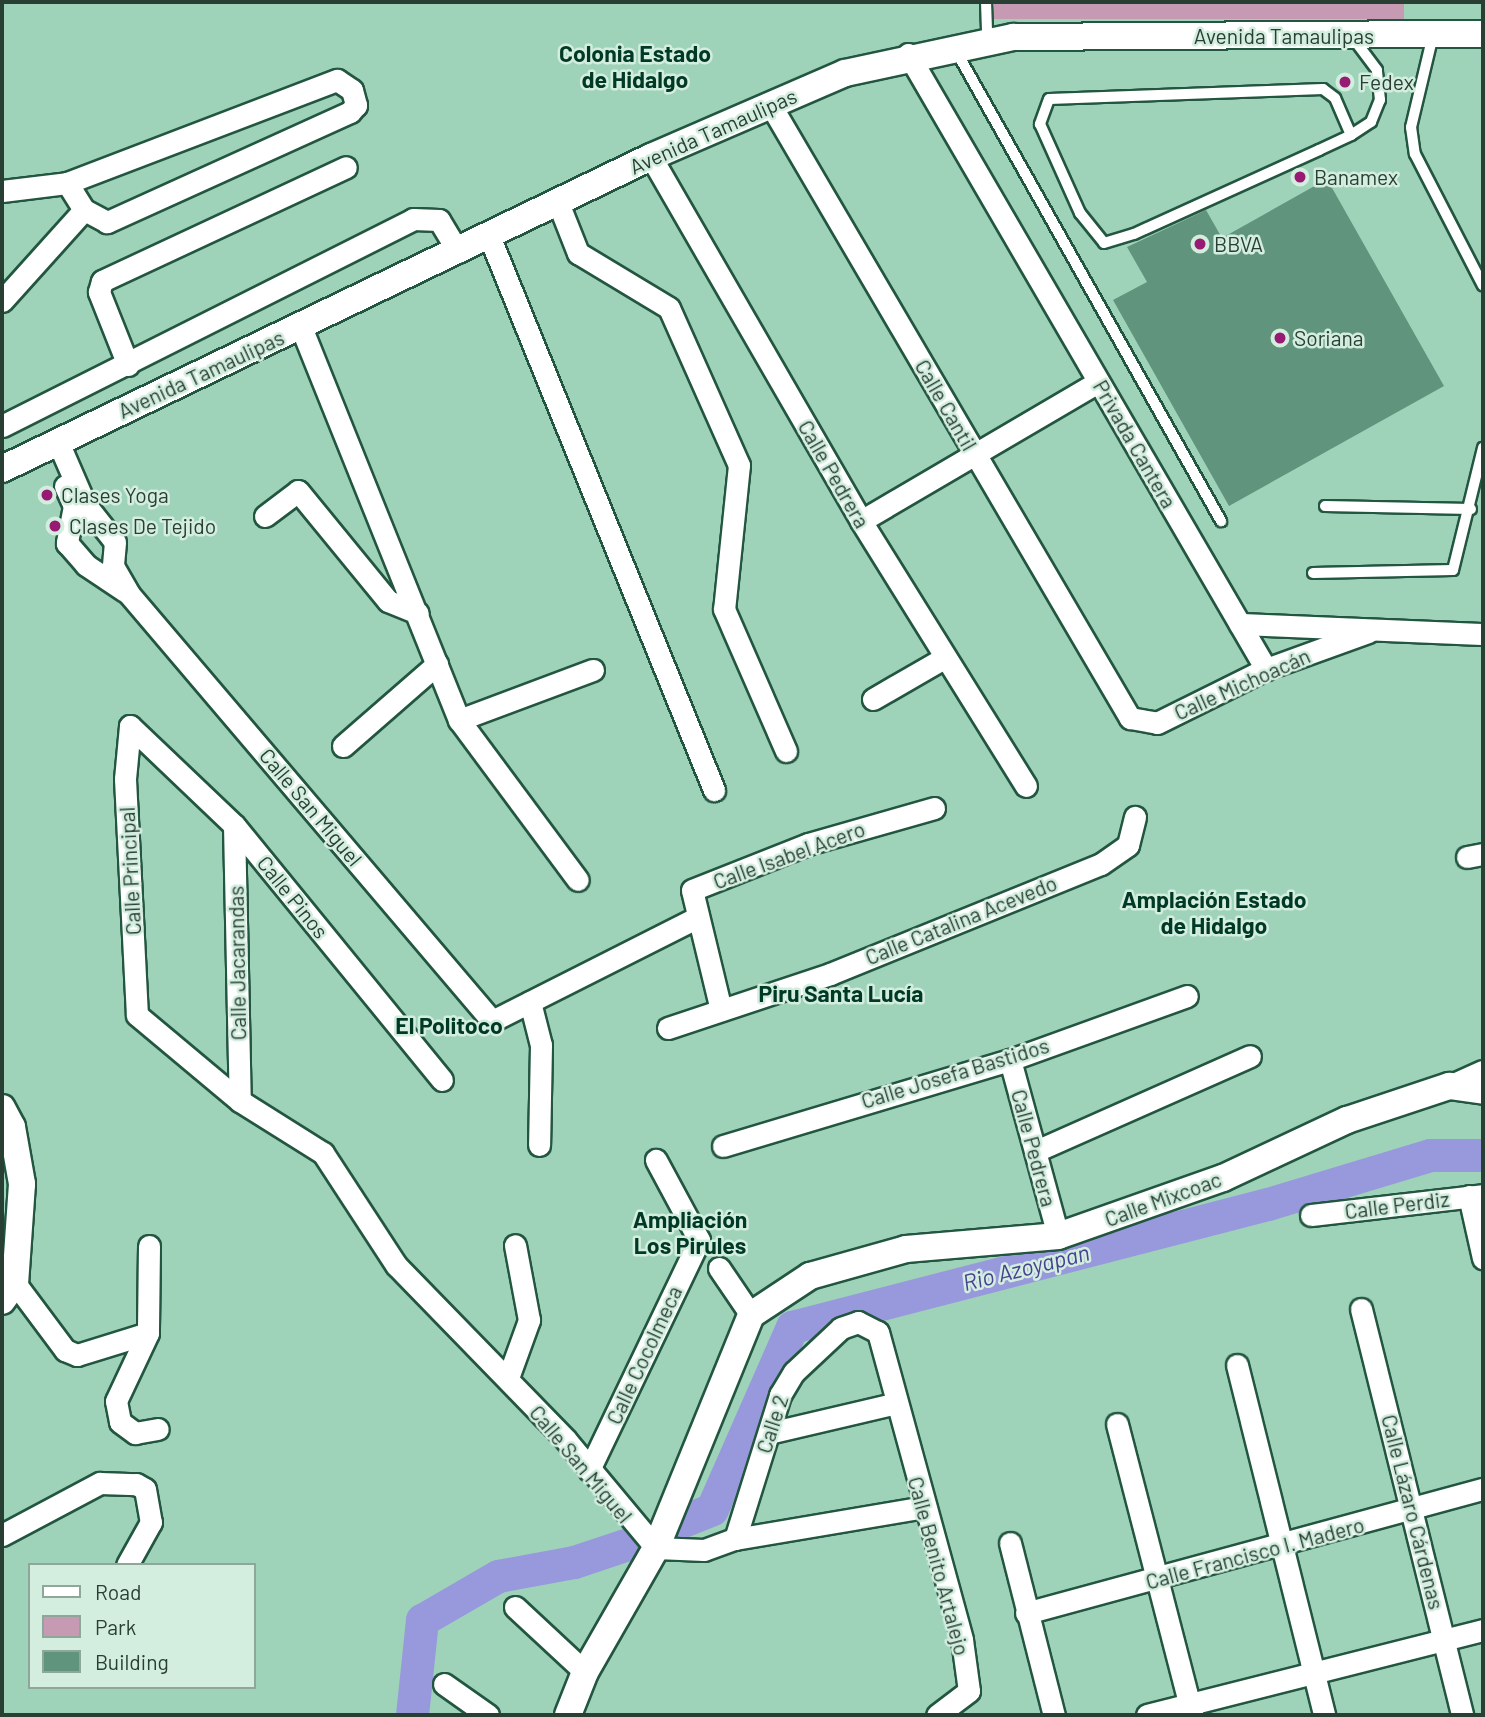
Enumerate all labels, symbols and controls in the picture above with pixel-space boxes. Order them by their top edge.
street label: Avenida Tamaulipas [1194,23,1374,49]
district label: Colonia Estado de Hidalgo [559,39,711,93]
place label: Fedex [1359,69,1414,95]
marker: Fedex [1337,74,1353,90]
street label: Avenida Tamaulipas [625,83,801,179]
place label: Banamex [1314,164,1398,190]
marker: Banamex [1292,169,1308,185]
place label: BBVA [1214,231,1263,257]
marker: BBVA [1192,236,1208,252]
street label: Avenida Tamaulipas [114,324,288,424]
place label: Soriana [1294,325,1363,351]
marker: Soriana [1272,330,1288,346]
street label: Calle Cantil [910,355,982,455]
street label: Privada Cantera [1088,375,1182,513]
street label: Calle Pedrera [793,416,875,532]
place label: Clases Yoga [61,482,169,508]
marker: Clases Yoga [39,487,55,503]
place label: Clases De Tejido [69,513,216,539]
marker: Clases De Tejido [47,518,63,534]
street label: Calle Michoacán [1170,643,1314,725]
street label: Calle San Miguel [255,743,367,871]
street label: Calle Principal [114,806,146,936]
street label: Calle Isabel Acero [710,816,868,894]
street label: Calle Pinos [252,851,334,943]
street label: Calle Catalina Acevedo [862,870,1060,970]
street label: Calle Jacarandas [223,885,251,1041]
district label: Amplación Estado de Hidalgo [1121,885,1307,939]
district label: Piru Santa Lucía [759,979,923,1007]
district label: El Politoco [395,1011,503,1039]
street label: Calle Josefa Bastidos [858,1032,1052,1114]
street label: Calle Pedrera [1006,1087,1062,1209]
street label: Calle Mixcoac [1101,1166,1225,1232]
street label: Calle Perdiz [1343,1186,1451,1224]
district label: Ampliación Los Pirules [633,1205,747,1259]
water label: Rio Azoyapan [960,1238,1092,1296]
street label: Calle Cocolmeca [601,1282,687,1428]
street label: Calle 2 [751,1392,793,1456]
street label: Calle San Miguel [525,1400,637,1528]
street label: Calle Lázaro Cárdenas [1377,1412,1449,1612]
street label: Calle Benito Artalejo [903,1474,975,1658]
street label: Calle Francisco I. Madero [1143,1512,1367,1594]
legend [28,1563,256,1689]
text: Road [95,1579,141,1604]
text: Park [95,1614,136,1639]
text: Building [95,1649,169,1674]

